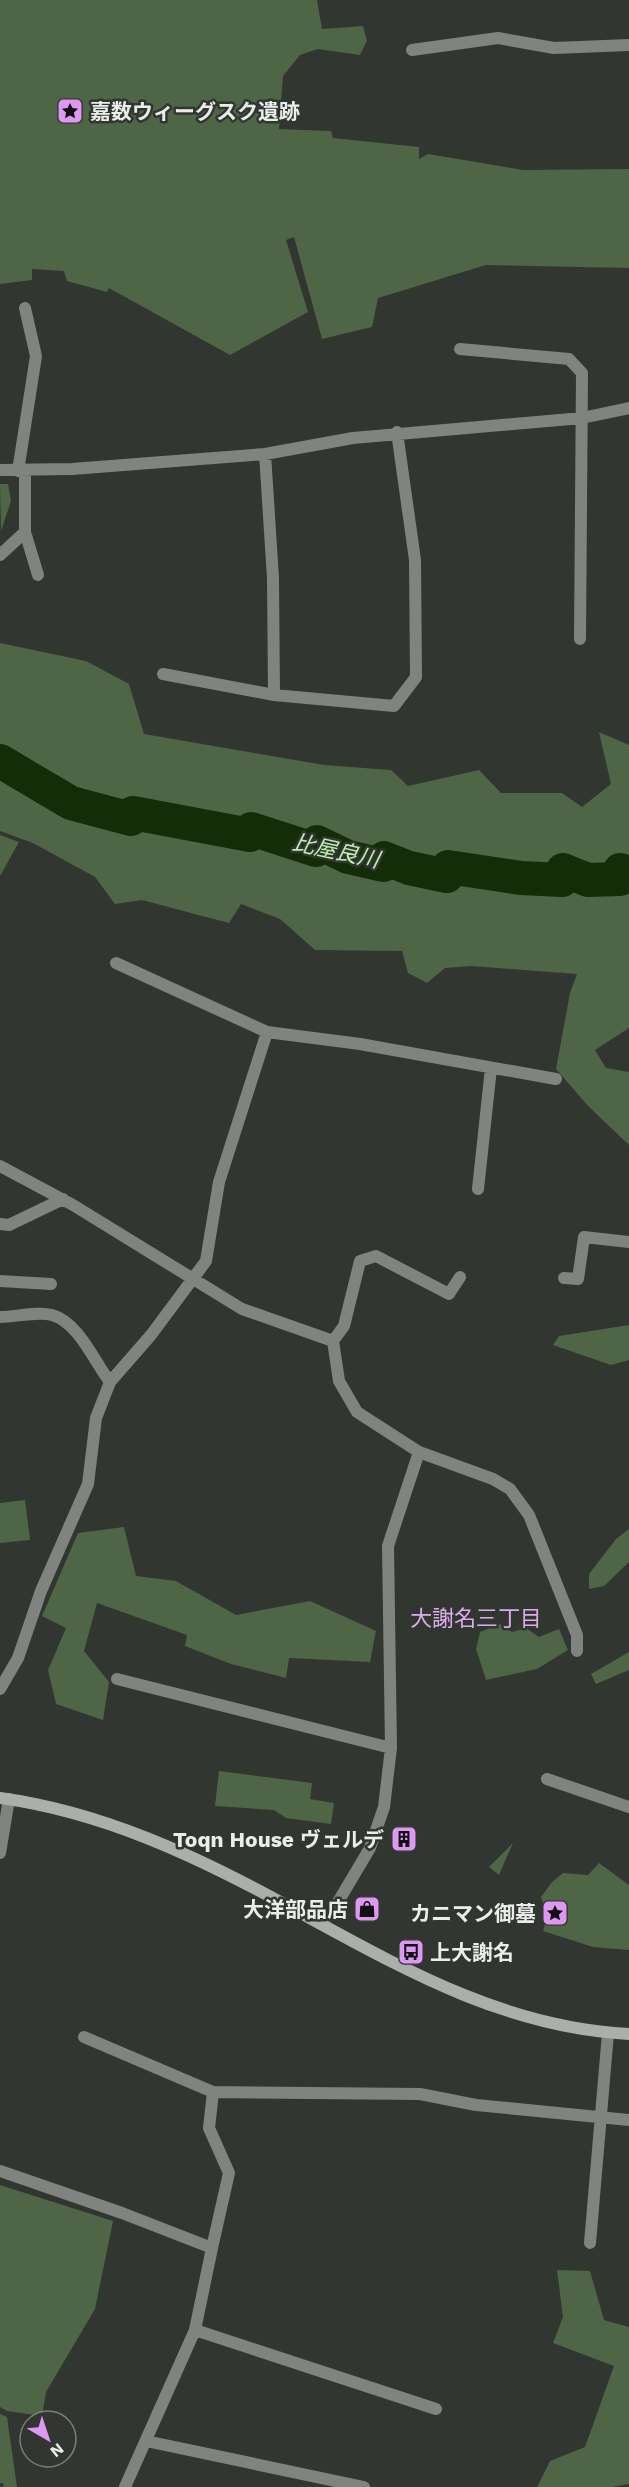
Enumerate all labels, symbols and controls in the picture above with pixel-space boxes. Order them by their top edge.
place icon: 嘉数ウィーグスク遺跡 [55,96,85,126]
place label: 嘉数ウィーグスク遺跡 [90,99,300,124]
water label: 比屋良川 [290,830,384,873]
district label: 大謝名三丁目 [410,1606,542,1631]
building icon: Toqn House ヴェルデ [389,1824,419,1854]
place label: Toqn House ヴェルデ [173,1827,384,1852]
shop icon: 大洋部品店 [352,1894,382,1924]
place label: 大洋部品店 [243,1897,348,1922]
place icon: カニマン御墓 [540,1898,570,1928]
place label: カニマン御墓 [410,1901,536,1926]
bus stop icon: 上大謝名 [396,1937,426,1967]
place label: 上大謝名 [430,1940,514,1965]
north arrow [18,2409,78,2469]
text: N [47,2439,68,2461]

